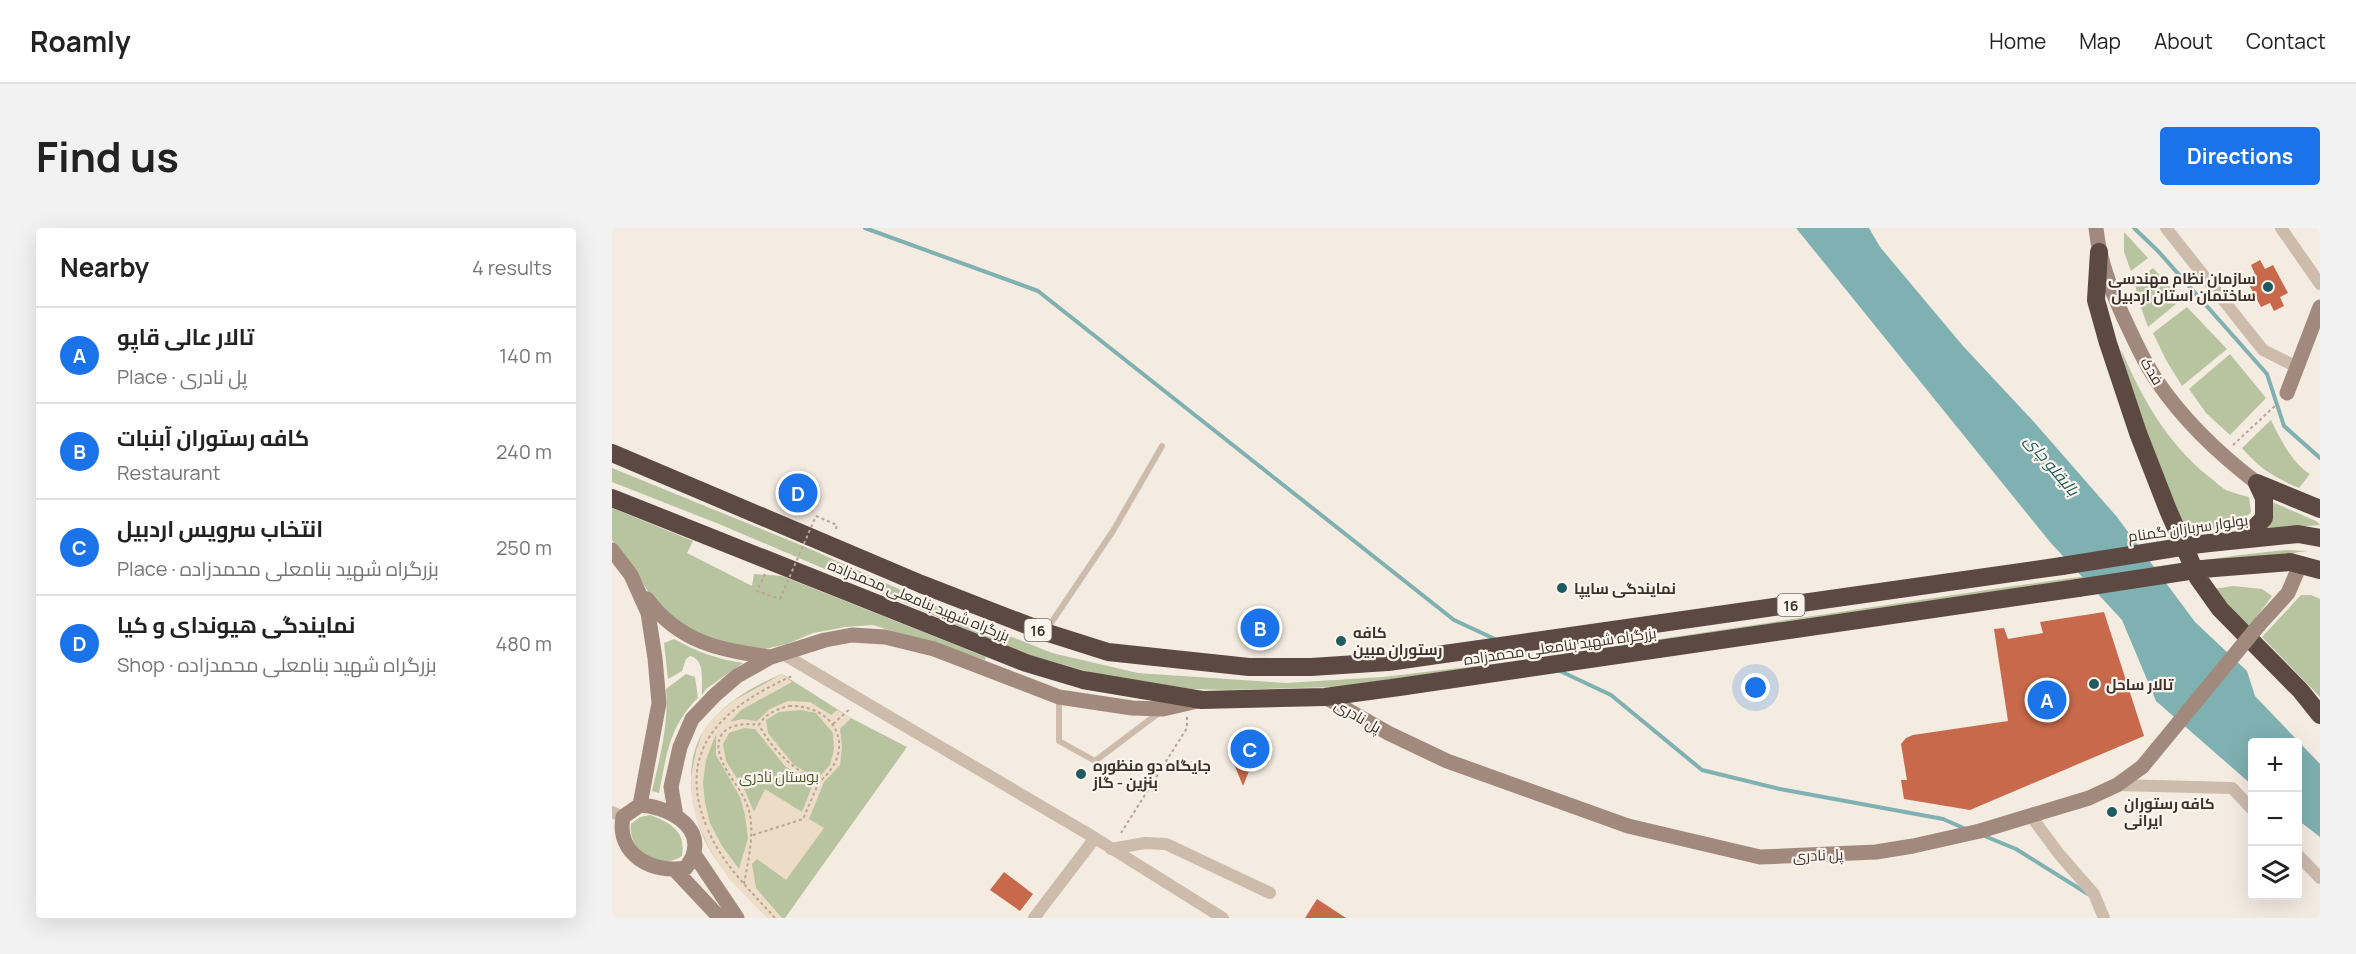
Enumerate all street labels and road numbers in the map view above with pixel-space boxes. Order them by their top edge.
street label: فدک [2136,353,2168,389]
street label: بولوار سربازان گمنام [2127,509,2249,547]
street label: بزرگراه شهید بنامعلی محمدزاده [825,554,1013,646]
road number: 16 [1778,594,1804,616]
road number: 16 [1024,619,1052,641]
street label: بزرگراه شهید بنامعلی محمدزاده [1462,622,1658,670]
street label: پل نادری [1331,694,1385,738]
street label: پل نادری [1792,844,1844,866]

